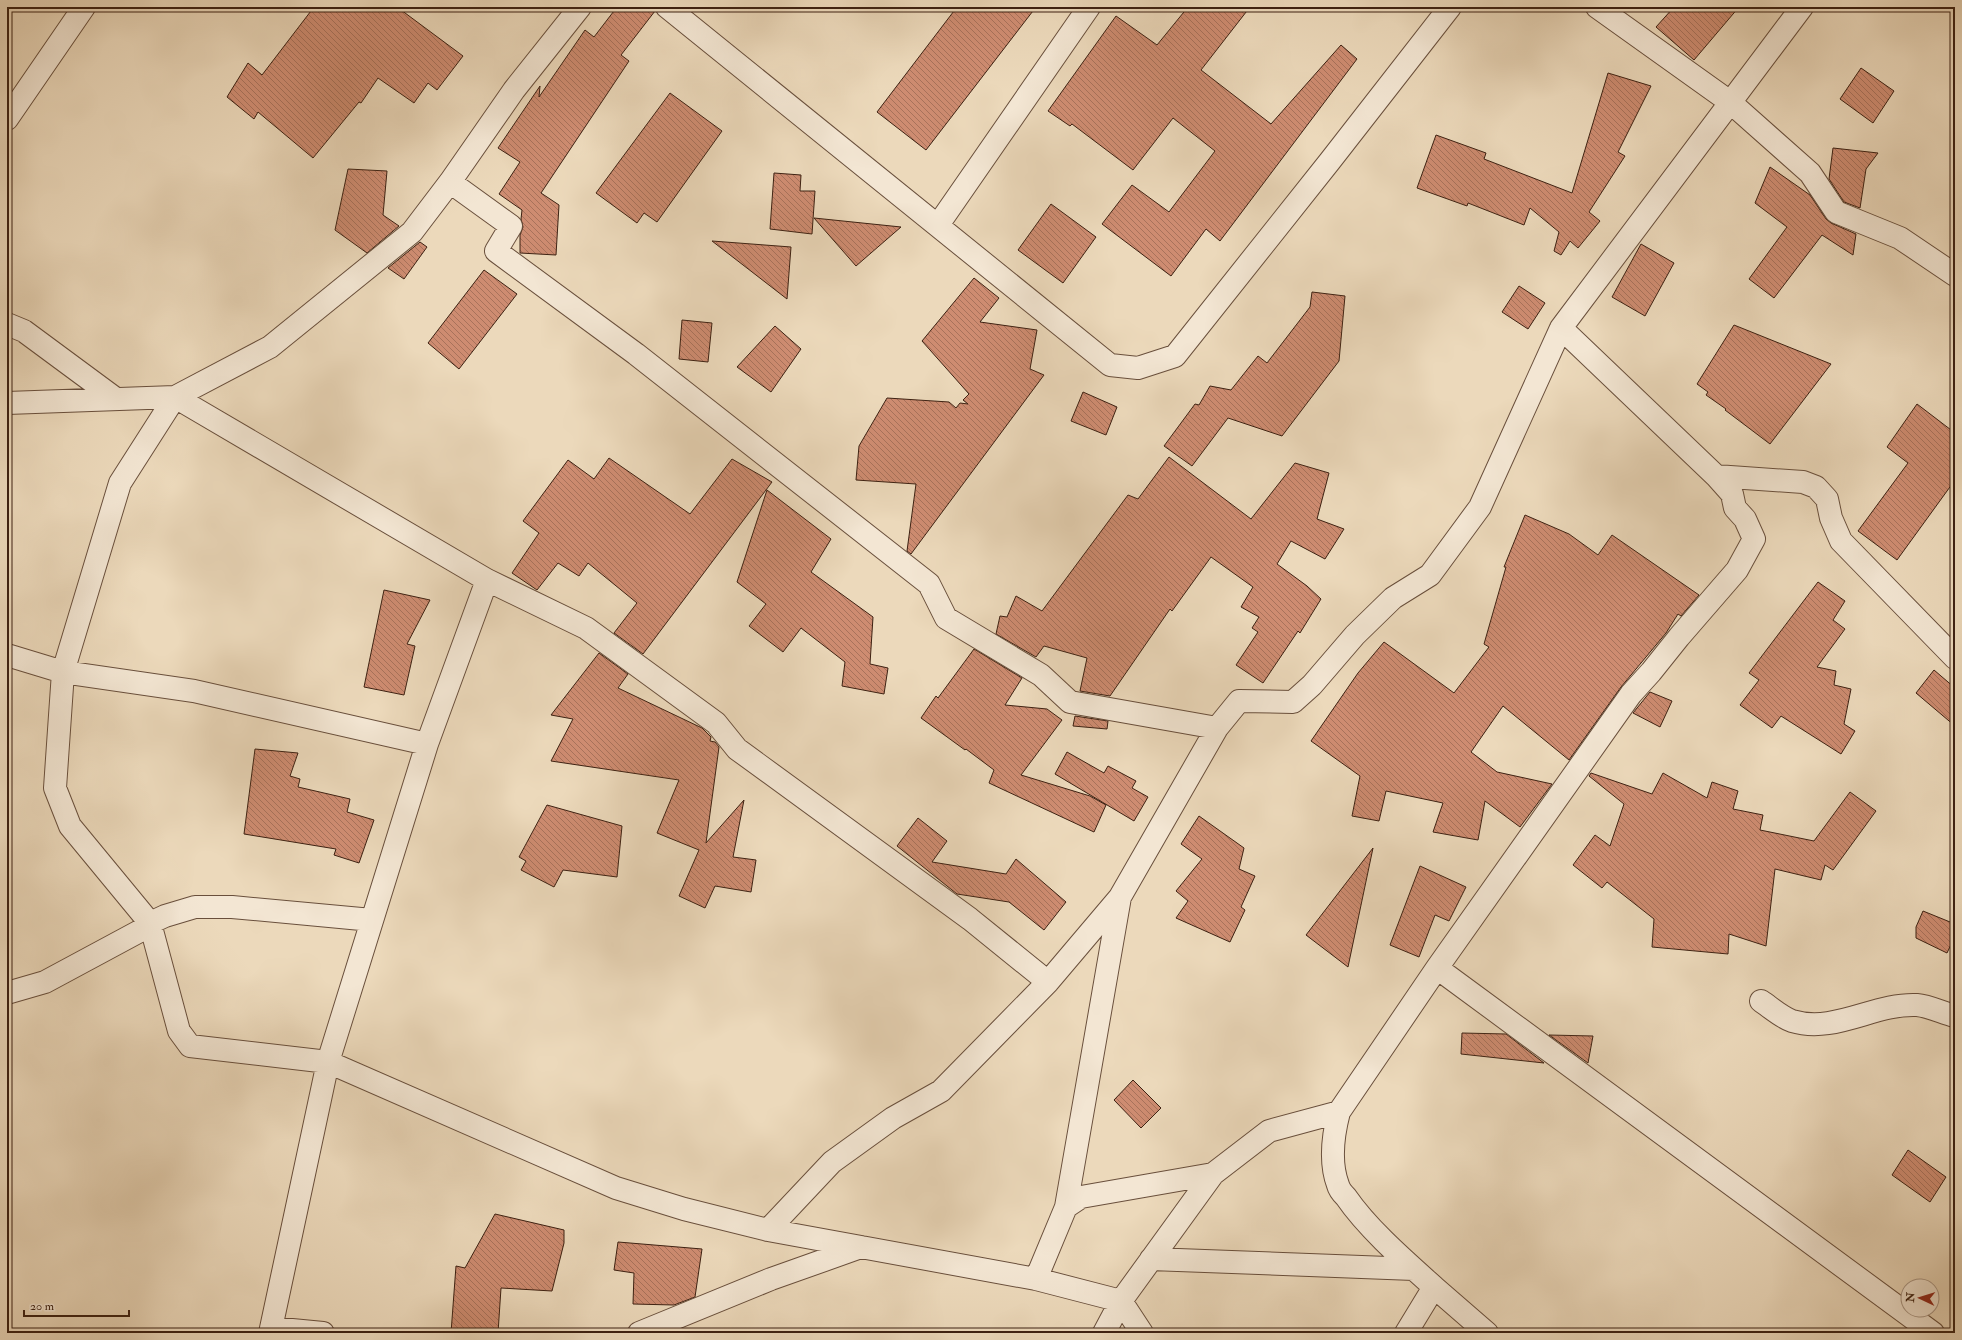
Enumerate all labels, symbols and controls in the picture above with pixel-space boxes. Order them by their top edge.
north arrow [1900,1278,1940,1318]
text: N [1904,1291,1917,1304]
scale bar [24,1292,129,1318]
text: 20 m [30,1299,55,1314]

